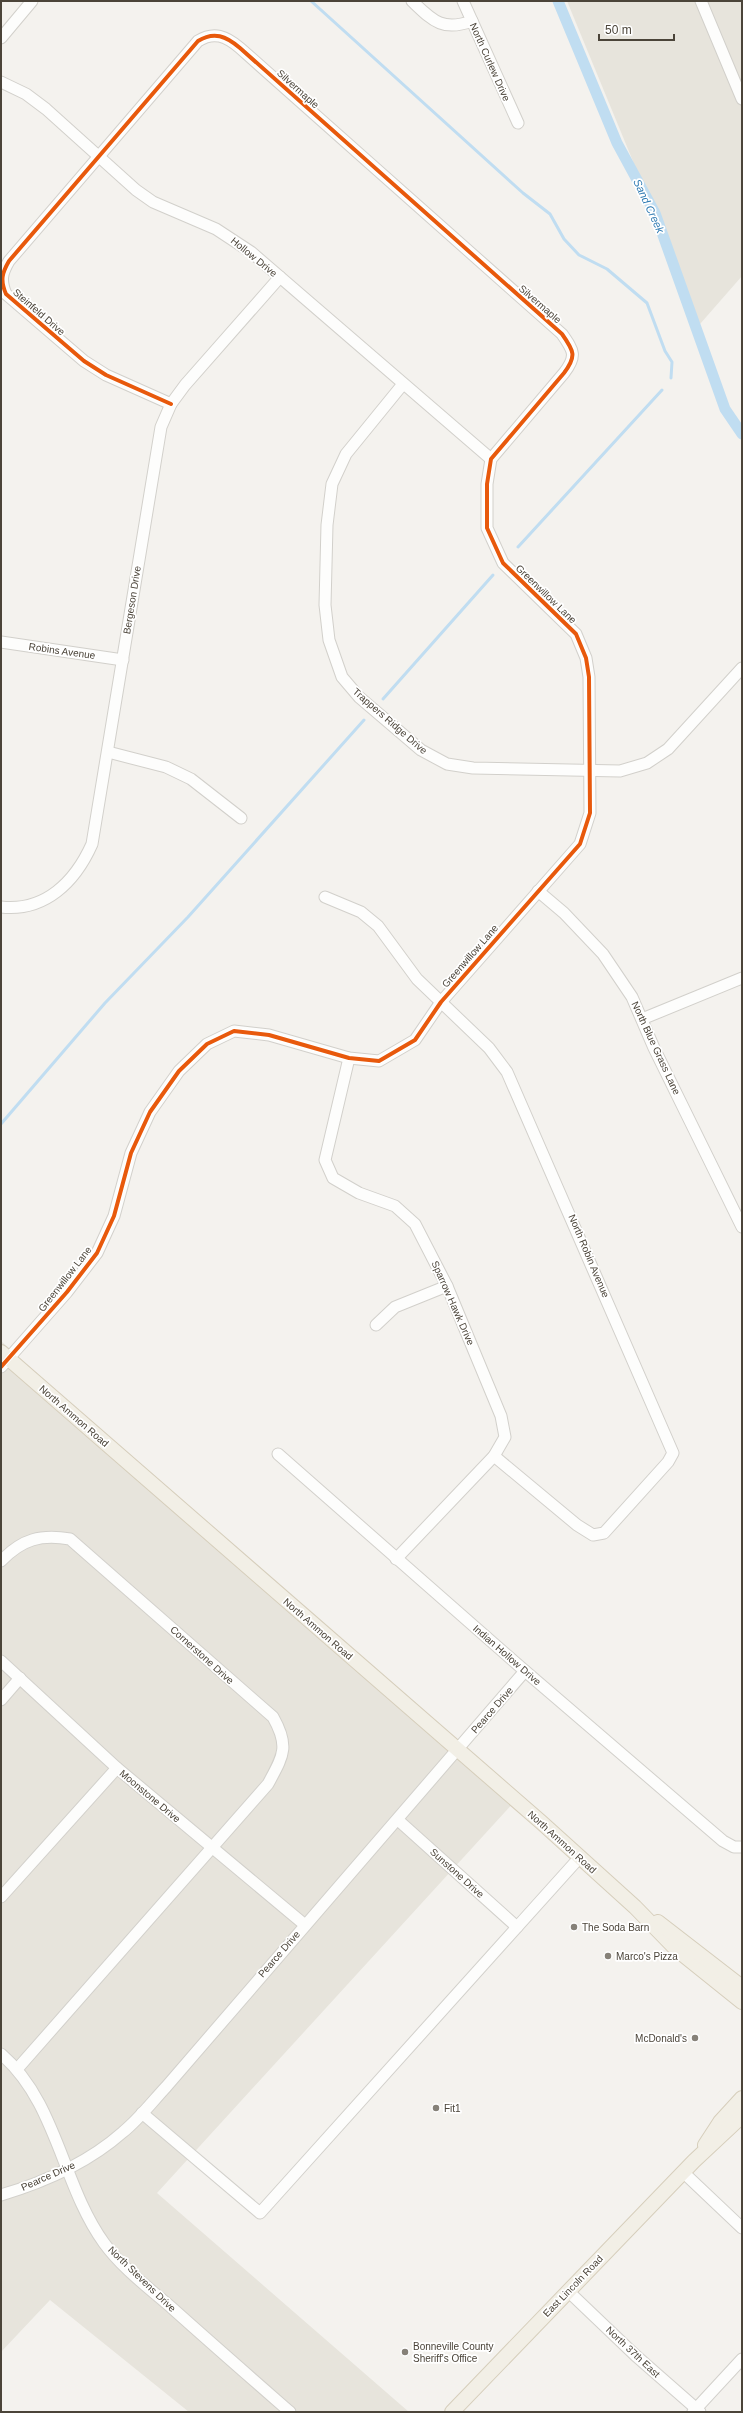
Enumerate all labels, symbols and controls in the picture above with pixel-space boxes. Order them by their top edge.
scale bar [599,16,674,42]
street label: North Curlew Drive [468,21,512,103]
text: 50 m [605,23,632,37]
street label: Silvermaple [275,67,321,111]
water label: Sand Creek [631,177,667,235]
street label: Hollow Drive [229,235,280,279]
street label: Silvermaple [517,283,564,326]
street label: Steinfeld Drive [11,287,67,338]
street label: Greenwillow Lane [514,562,579,626]
street label: Bergeson Drive [121,565,143,635]
street label: Robins Avenue [28,641,96,661]
street label: Trappers Ridge Drive [351,686,430,756]
street label: Greenwillow Lane [440,922,501,990]
street label: North Blue Grass Lane [630,1000,683,1097]
street label: North Robin Avenue [566,1213,612,1300]
street label: Greenwillow Lane [36,1244,94,1314]
street label: Sparrow Hawk Drive [429,1259,477,1347]
street label: North Ammon Road [37,1383,111,1449]
street label: North Ammon Road [281,1596,355,1662]
street label: Indian Hollow Drive [471,1623,543,1688]
street label: Cornerstone Drive [168,1624,236,1687]
street label: Pearce Drive [469,1684,515,1735]
street label: Moonstone Drive [118,1767,183,1825]
street label: North Ammon Road [526,1809,598,1875]
street label: Sunstone Drive [428,1846,486,1900]
marker: The Soda Barn [569,1922,579,1932]
place label: The Soda Barn [582,1922,649,1933]
street label: Pearce Drive [256,1928,302,1979]
marker: Marco's Pizza [603,1951,613,1961]
place label: Marco's Pizza [616,1951,678,1962]
place label: McDonald's [635,2033,687,2044]
marker: McDonald's [690,2033,700,2043]
marker: Fit1 [431,2103,441,2113]
place label: Fit1 [444,2103,461,2114]
street label: Pearce Drive [19,2159,77,2193]
street label: North Stevens Drive [106,2244,178,2314]
street label: East Lincoln Road [541,2253,605,2319]
street label: North 37th East [604,2324,662,2380]
place label: Bonneville County Sheriff's Office [413,2341,494,2364]
marker: Bonneville County Sheriff's Office [400,2347,410,2357]

